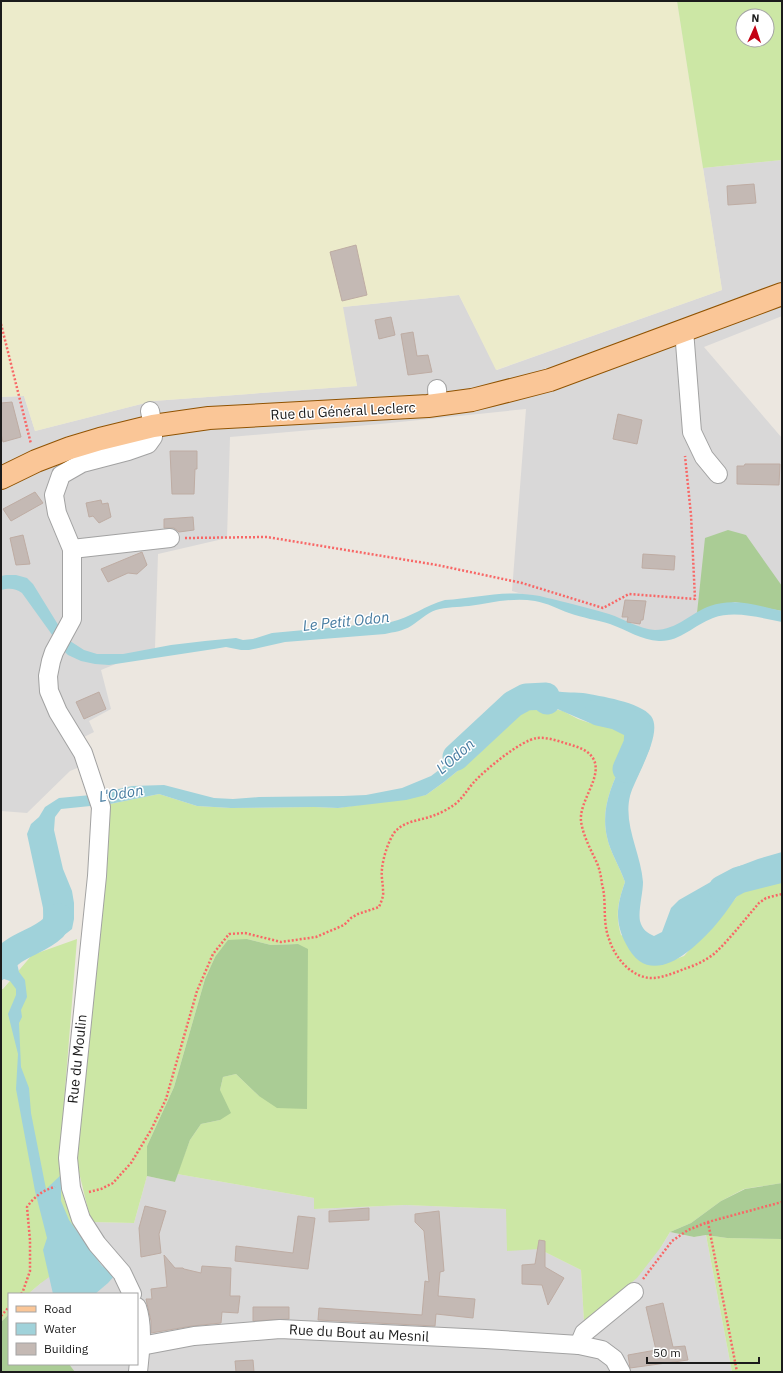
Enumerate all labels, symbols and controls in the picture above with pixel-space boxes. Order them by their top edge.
north arrow [735,8,775,48]
text: N [751,11,760,25]
street label: Rue du Général Leclerc [270,398,416,424]
water label: Le Petit Odon [302,607,390,635]
water label: L'Odon [432,734,478,778]
water label: L'Odon [97,780,145,806]
street label: Rue du Moulin [63,1013,91,1105]
legend [8,1293,138,1365]
text: Road [44,1301,72,1316]
street label: Rue du Bout au Mesnil [288,1320,430,1346]
text: Water [44,1321,77,1336]
scale bar [647,1339,759,1365]
text: Building [44,1341,89,1356]
text: 50 m [653,1345,681,1360]

